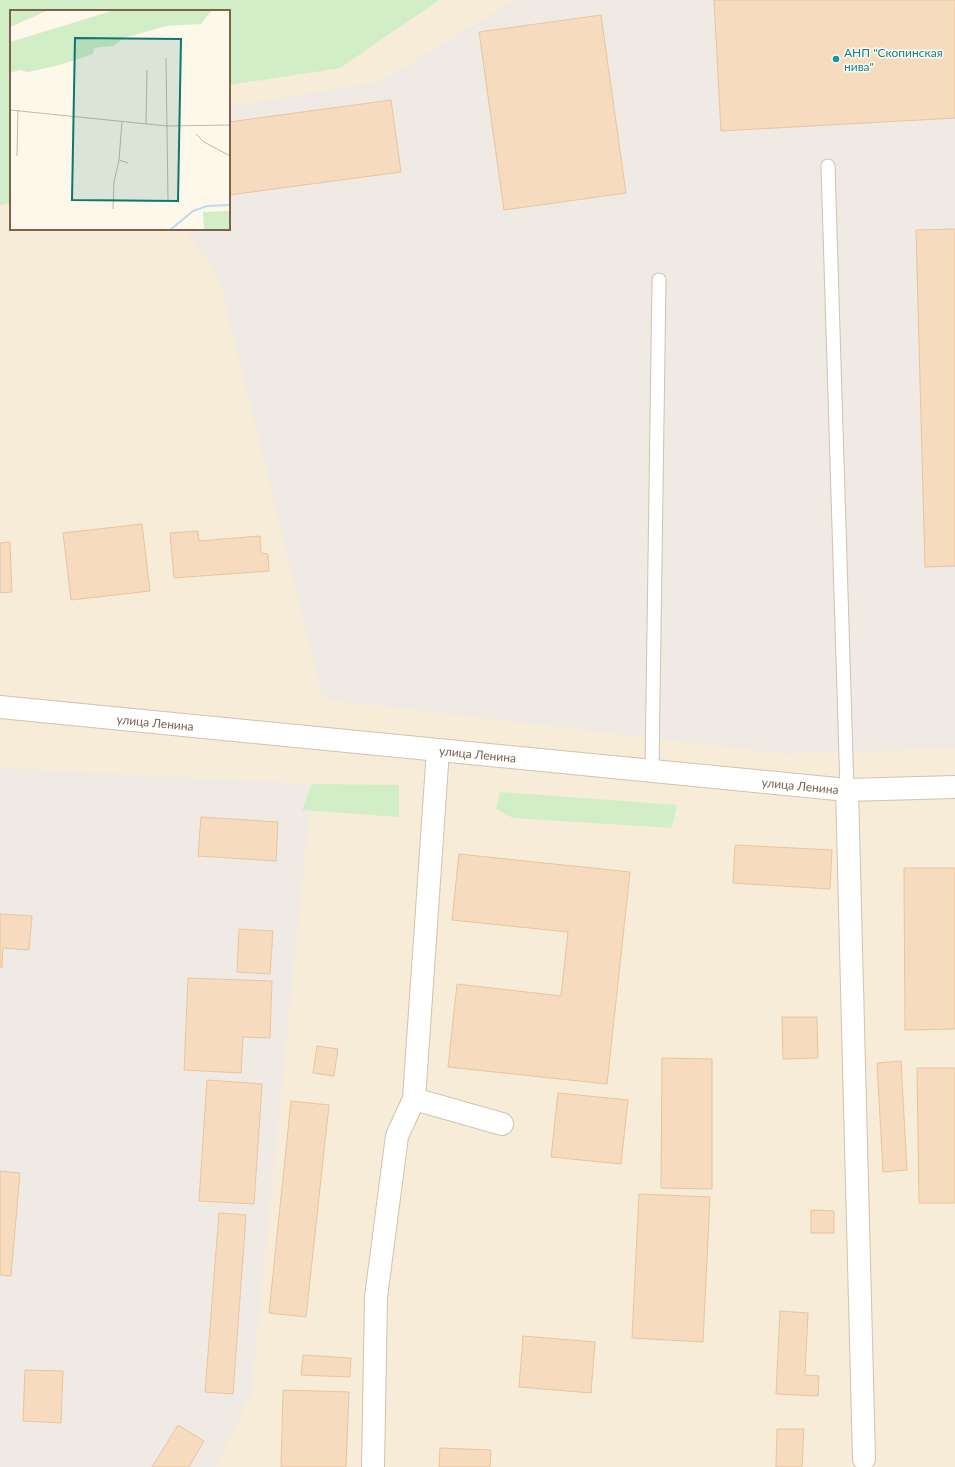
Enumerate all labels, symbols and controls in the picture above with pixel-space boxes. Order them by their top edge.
inset map [10,10,230,230]
place label: АНП "Скопинская нива" [844,45,943,74]
marker: АНП "Скопинская нива" [831,54,841,64]
street label: улица Ленина [116,711,194,733]
street label: улица Ленина [439,743,517,765]
street label: улица Ленина [761,774,839,797]

